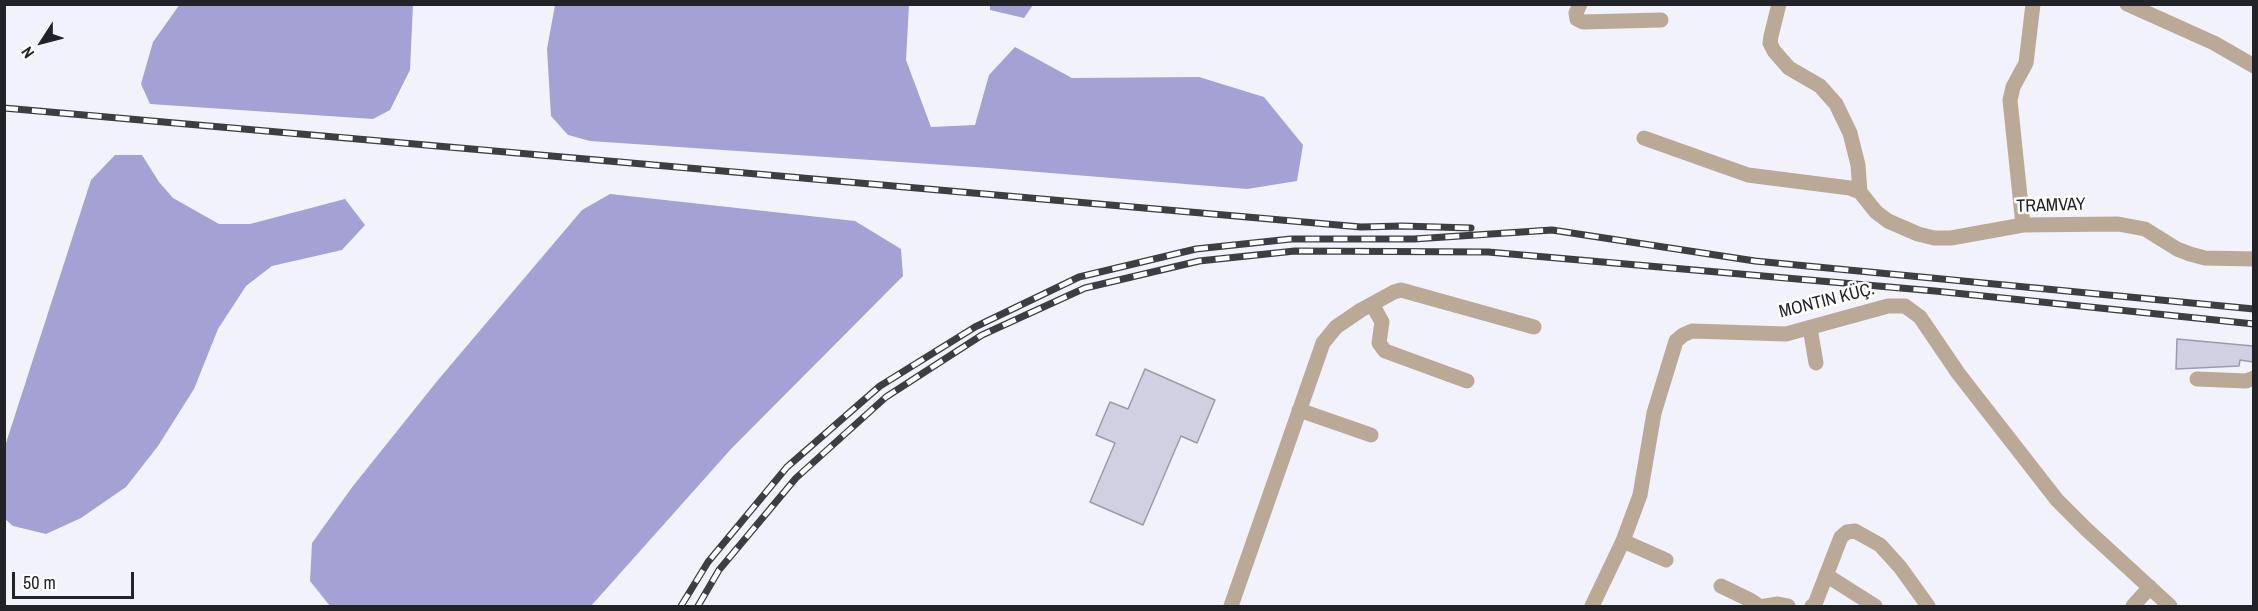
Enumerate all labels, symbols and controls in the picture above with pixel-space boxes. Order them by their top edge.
north arrow [12,12,72,72]
text: N [16,42,39,63]
street label: TRAMVAY [2016,194,2086,218]
street label: MONTIN KÜÇ. [1777,279,1877,323]
scale bar [15,560,136,598]
text: 50 m [23,570,56,595]

